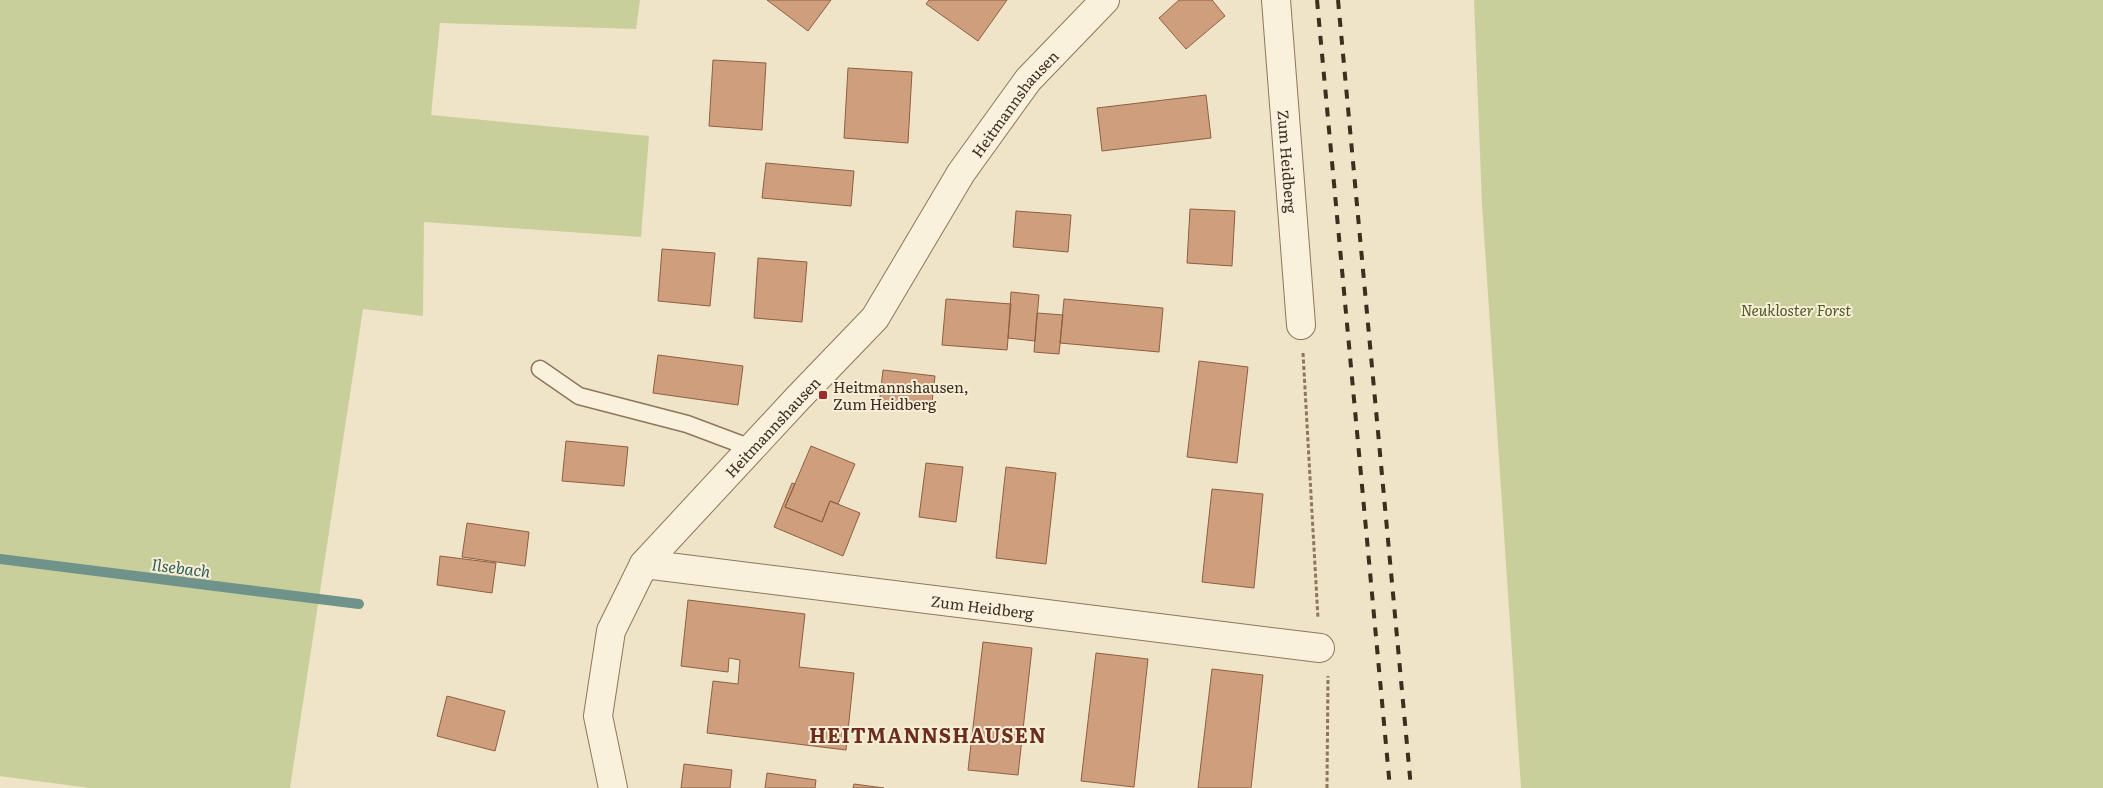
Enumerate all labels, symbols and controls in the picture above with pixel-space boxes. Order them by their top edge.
street label: Heitmannshausen [965,44,1063,162]
street label: Zum Heidberg [1273,109,1304,215]
park label: Neukloster Forst [1741,298,1851,321]
street label: Heitmannshausen [719,371,825,482]
place label: Heitmannshausen, Zum Heidberg [833,375,969,415]
marker: Heitmannshausen, Zum Heidberg [817,389,829,401]
water label: Ilsebach [150,551,212,583]
street label: Zum Heidberg [930,588,1036,624]
district label: HEITMANNSHAUSEN [809,719,1047,749]

